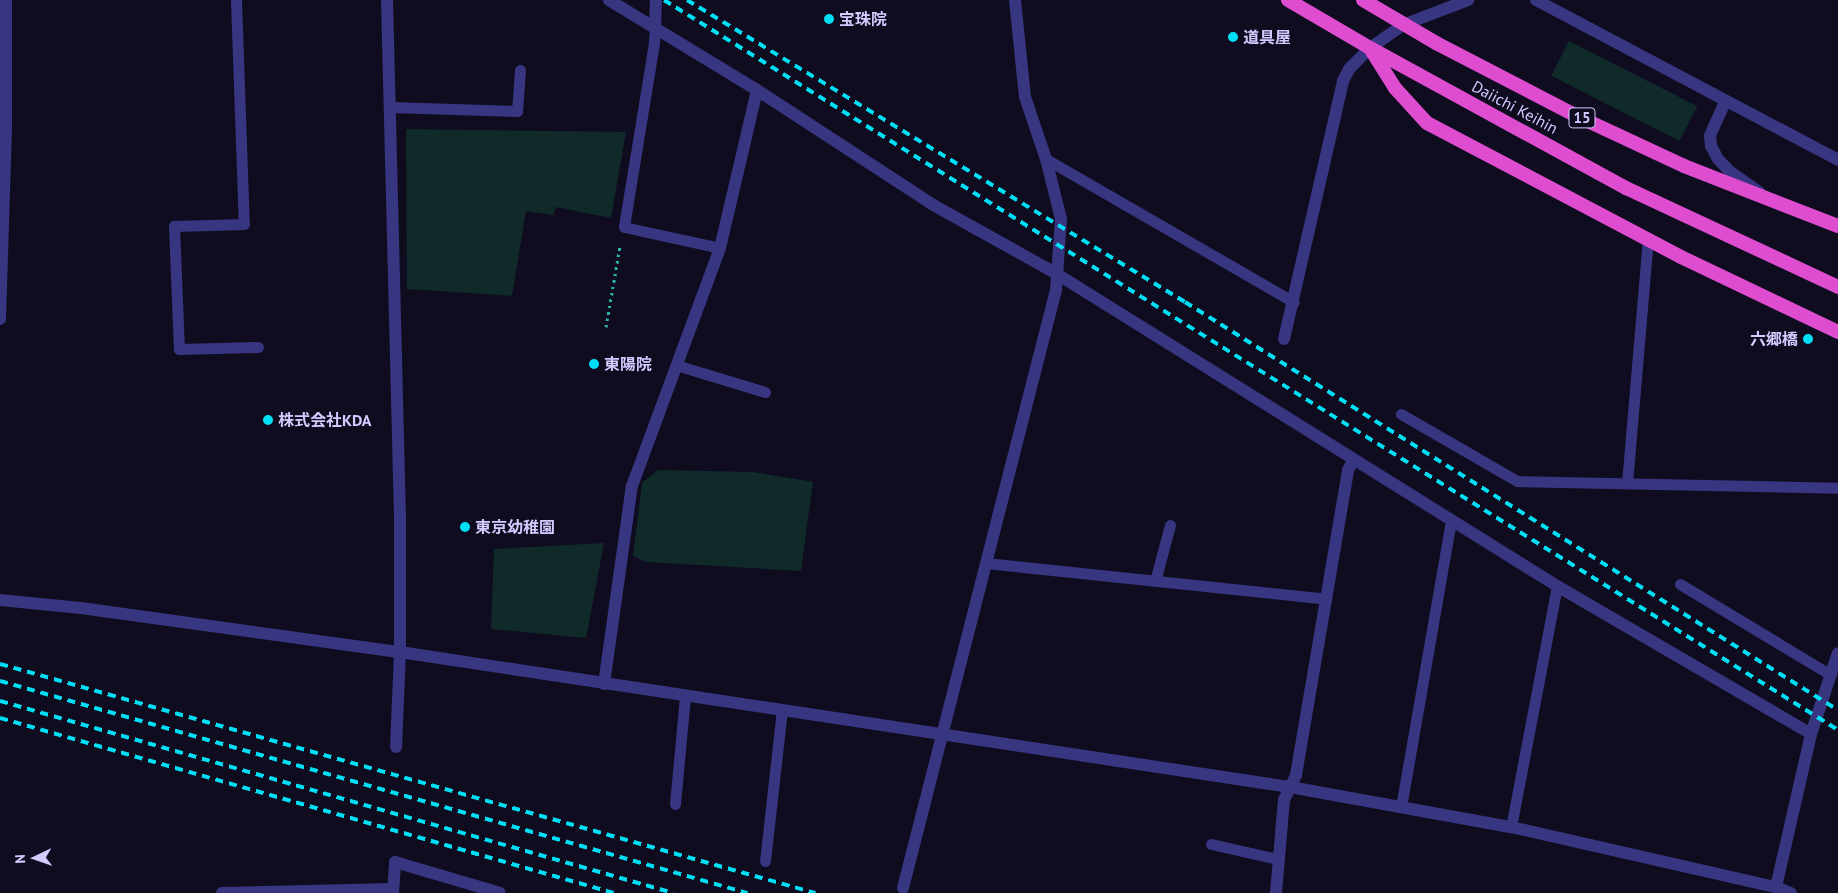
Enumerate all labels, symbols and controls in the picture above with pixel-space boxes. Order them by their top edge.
place label: 宝珠院 [839,9,887,29]
marker: 宝珠院 [823,13,835,25]
place label: 道具屋 [1243,27,1291,47]
marker: 道具屋 [1227,31,1239,43]
street label: Daiichi Keihin [1469,76,1561,138]
road number: 15 [1568,106,1596,130]
place label: 六郷橋 [1750,329,1798,349]
marker: 六郷橋 [1802,333,1814,345]
place label: 東陽院 [604,354,652,374]
marker: 東陽院 [588,358,600,370]
place label: 株式会社KDA [278,410,372,430]
marker: 株式会社KDA [262,414,274,426]
place label: 東京幼稚園 [475,517,555,537]
marker: 東京幼稚園 [459,521,471,533]
north arrow [10,833,60,883]
text: N [11,854,29,864]

